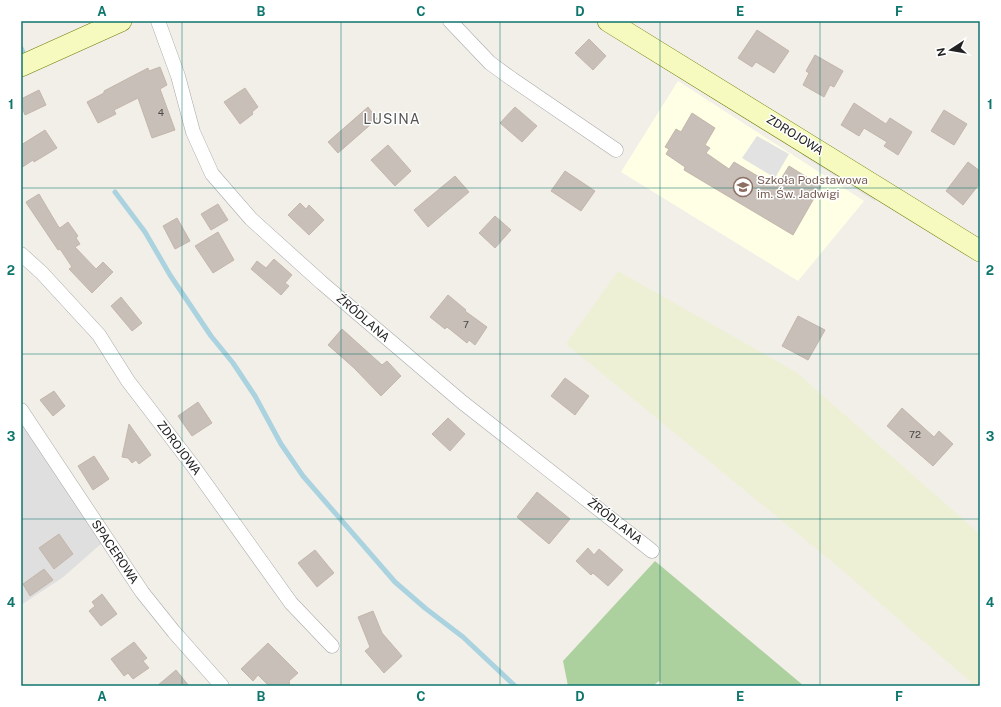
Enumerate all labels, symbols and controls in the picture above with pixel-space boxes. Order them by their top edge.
text: A [97,4,107,19]
text: B [257,4,266,19]
text: C [416,4,426,19]
text: D [575,4,585,19]
text: E [736,4,744,19]
text: F [895,4,903,19]
north arrow [931,30,971,70]
text: N [934,47,948,58]
text: 1 [8,97,14,112]
text: 1 [987,97,993,112]
house number: 4 [158,106,164,118]
district label: LUSINA [363,111,421,127]
street label: ZDROJOWA [764,112,826,158]
place label: Szkoła Podstawowa im. Św. Jadwigi [757,173,868,201]
school or university icon: Szkoła Podstawowa im. Św. Jadwigi [732,176,754,198]
text: 2 [7,263,15,278]
text: 2 [986,263,994,278]
street label: ŹRÓDLANA [334,291,393,345]
house number: 7 [463,318,469,330]
street label: ZDROJOWA [154,418,204,478]
house number: 72 [909,428,921,440]
text: 3 [7,429,16,444]
text: 3 [986,429,995,444]
street label: ŹRÓDLANA [585,495,646,547]
street label: SPACEROWA [88,517,142,587]
text: 4 [7,595,16,610]
text: 4 [986,595,995,610]
text: A [97,689,107,704]
text: B [257,689,266,704]
text: C [416,689,426,704]
text: D [575,689,585,704]
text: E [736,689,744,704]
text: F [895,689,903,704]

